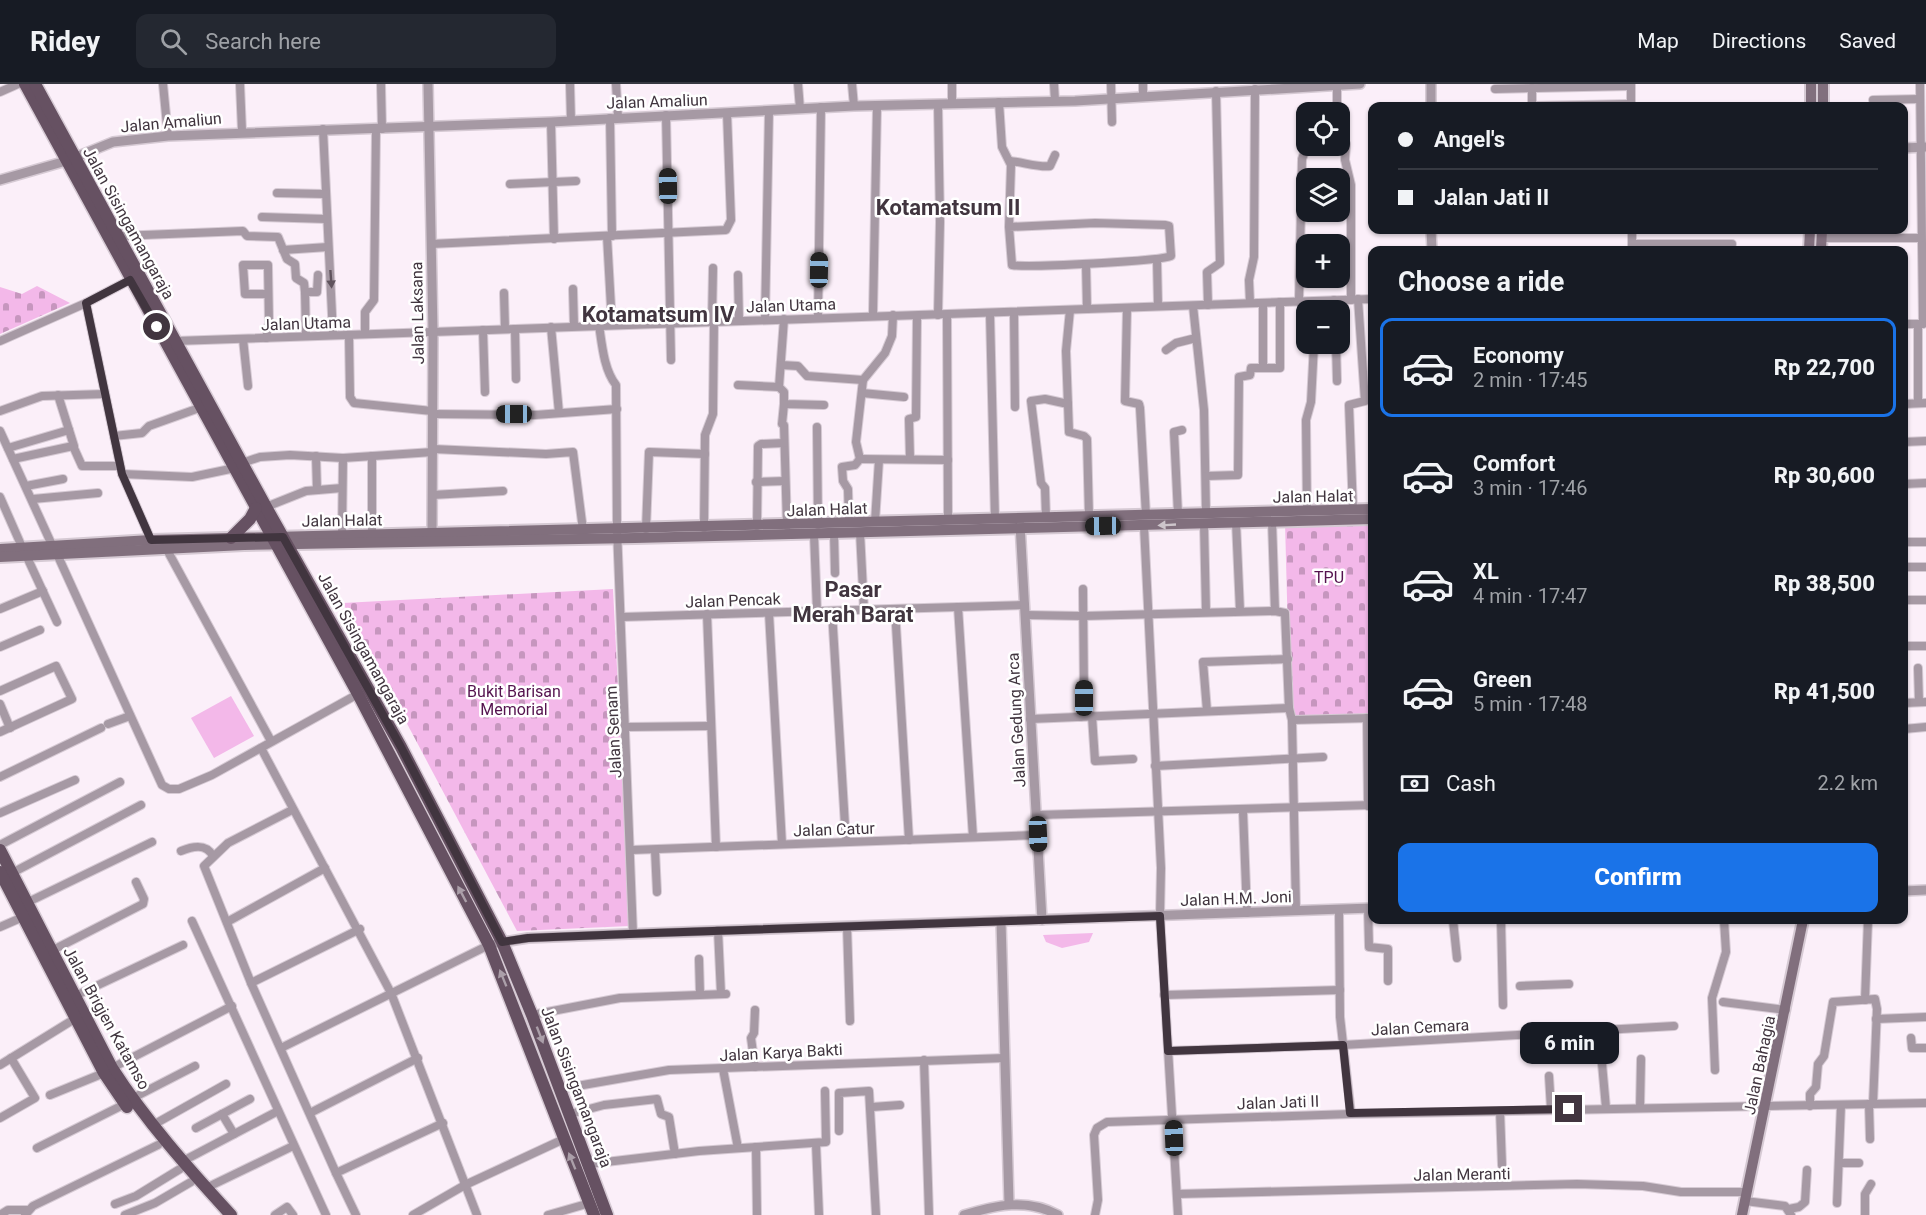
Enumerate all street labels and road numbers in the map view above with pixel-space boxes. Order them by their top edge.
street label: Jalan Amaliun [606,90,708,113]
street label: Jalan Amaliun [120,109,222,136]
street label: Jalan Sisingamangaraja [79,144,178,302]
street label: Jalan Laksana [407,261,428,365]
street label: Jalan Utama [746,294,836,317]
street label: Jalan Utama [261,312,351,335]
street label: Jalan Halat [1272,486,1354,507]
street label: Jalan Halat [786,499,868,520]
street label: Jalan Halat [301,510,383,531]
street label: Jalan Sisingamangaraja [314,569,413,727]
street label: Jalan Pencak [685,589,782,612]
street label: Jalan Gedung Arca [1003,652,1030,788]
street label: Jalan Senam [602,685,625,779]
street label: Jalan Catur [793,819,876,840]
street label: Jalan H.M. Joni [1180,887,1292,910]
street label: Jalan Brigjen Katamso [59,943,154,1093]
street label: Jalan Sisingamangaraja [537,1004,616,1170]
street label: Jalan Bahagia [1740,1014,1779,1116]
street label: Jalan Cemara [1370,1015,1470,1040]
street label: Jalan Karya Bakti [719,1040,843,1065]
street label: Jalan Jati II [1237,1092,1319,1113]
street label: Jalan Meranti [1413,1164,1511,1185]

